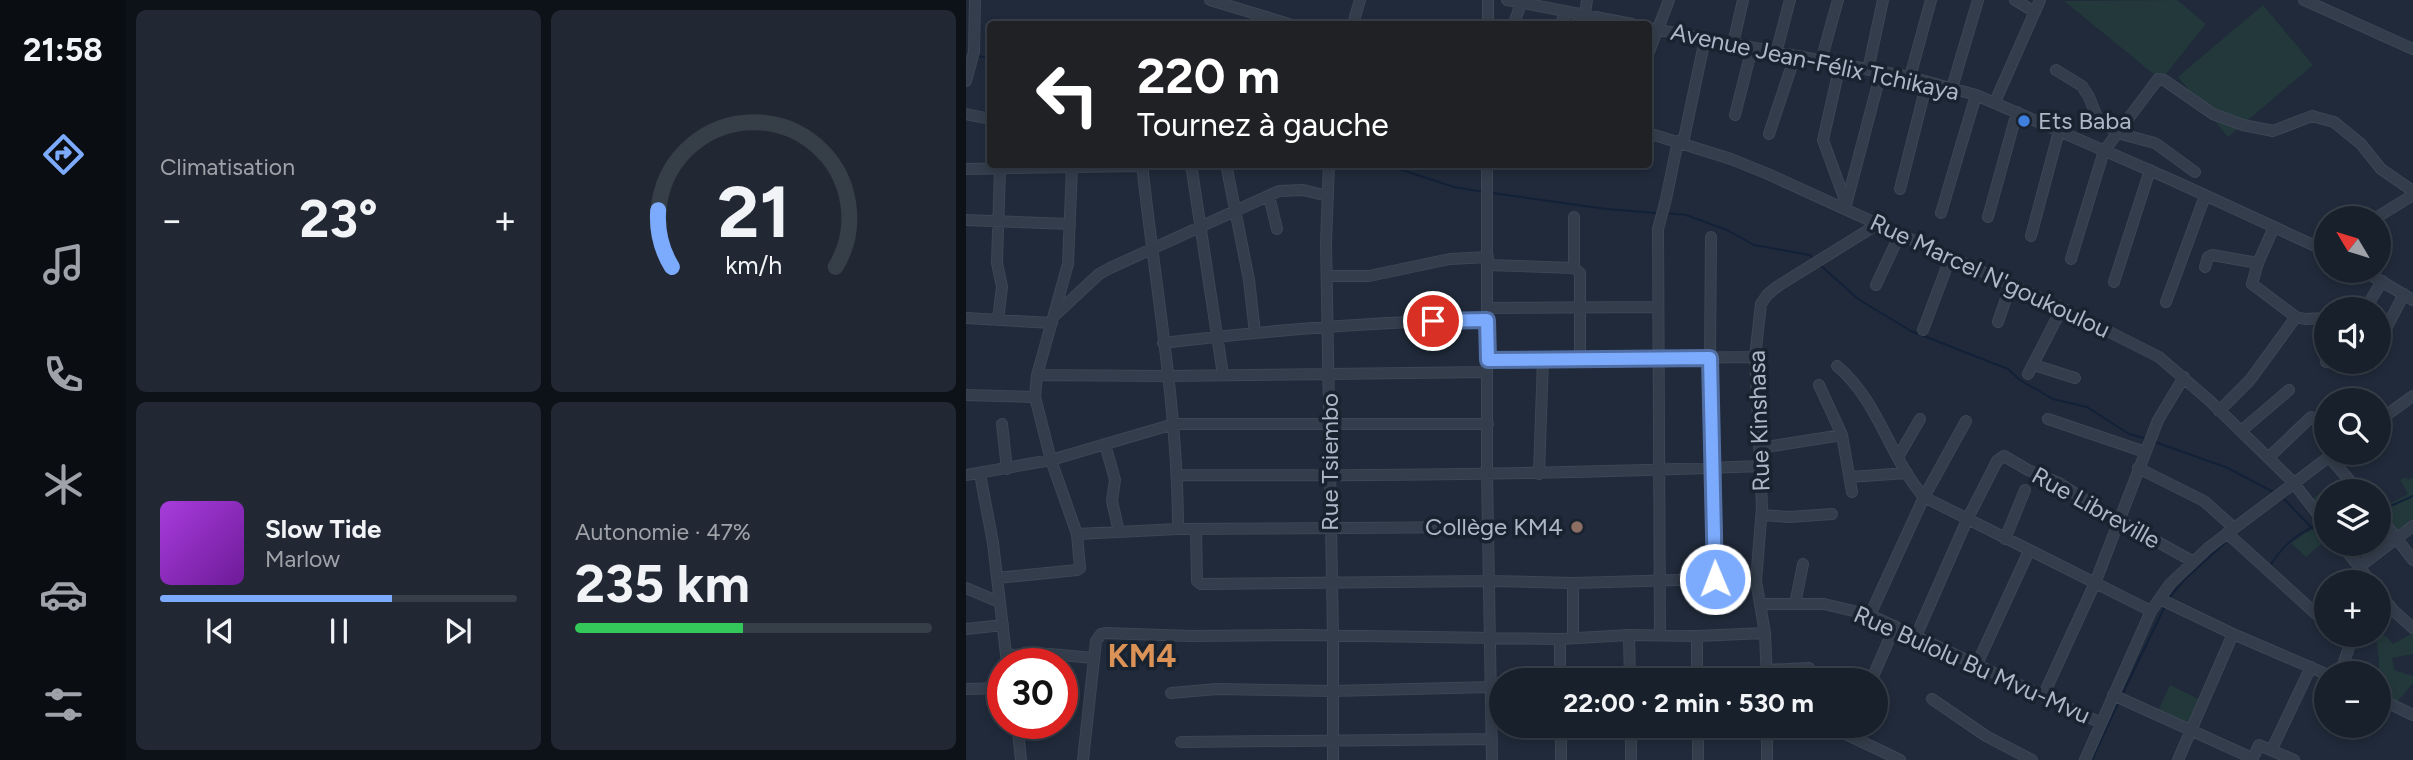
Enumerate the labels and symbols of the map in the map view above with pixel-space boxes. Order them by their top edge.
street label: Avenue Jean-Félix Tchikaya [1668,17,1962,106]
place label: Ets Baba [2038,106,2132,135]
marker: Ets Baba [2016,113,2032,129]
north arrow [2314,206,2390,284]
street label: Rue Marcel N'goukoulou [1866,207,2115,344]
pin [1403,291,1463,351]
street label: Rue Kinshasa [1742,350,1775,492]
street label: Rue Tsiembo [1315,393,1344,531]
street label: Rue Libreville [2027,460,2165,555]
place label: Collège KM4 [1425,512,1563,541]
marker: Collège KM4 [1569,519,1585,535]
position arrow [1678,542,1752,616]
street label: Rue Bulolu Bu Mvu-Mvu [1850,599,2095,730]
district label: KM4 [1108,637,1177,675]
speed limit sign: 30 [987,648,1078,739]

